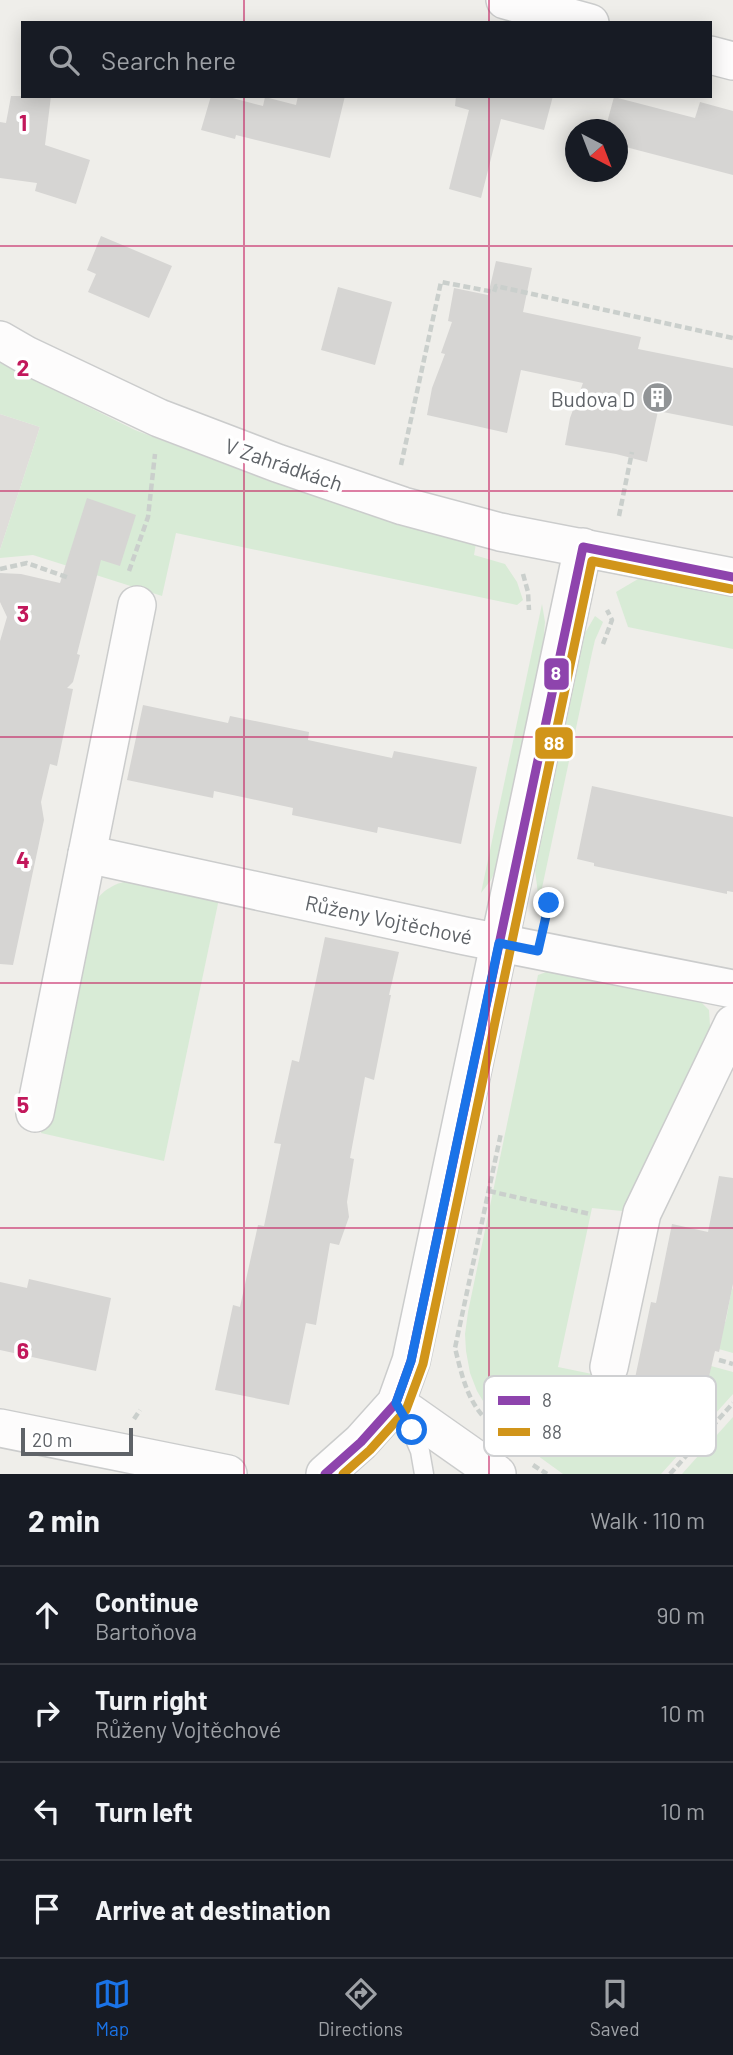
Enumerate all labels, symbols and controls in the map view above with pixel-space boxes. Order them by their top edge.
search box [21,21,712,98]
icon: search [45,41,83,79]
text: Search here [101,44,236,75]
text: 1 [19,108,27,136]
north arrow [565,119,628,182]
text: 2 [17,353,29,381]
building icon: Budova D [641,381,675,415]
place label: Budova D [551,386,635,411]
street label: V Zahrádkách [222,432,346,496]
text: 3 [17,599,29,627]
line badge: 8 [543,657,570,691]
text: 8 [551,661,561,684]
line badge: 88 [534,726,574,760]
text: 88 [544,731,564,754]
text: 4 [16,845,30,873]
route end [533,887,564,918]
street label: Růženy Vojtěchové [303,889,475,949]
text: 5 [17,1090,29,1118]
text: 6 [17,1336,29,1364]
legend [484,1376,716,1456]
text: 8 [542,1388,552,1411]
route start [396,1414,427,1445]
text: 88 [542,1420,562,1443]
scale bar [21,1425,133,1457]
text: 20 m [32,1428,72,1451]
text: 2 min [28,1502,100,1538]
text: Walk · 110 m [591,1506,705,1534]
text: Continue [95,1586,199,1617]
icon: ahead [28,1596,66,1634]
text: 90 m [656,1601,705,1629]
text: Bartoňova [95,1617,197,1645]
text: Turn right [95,1684,208,1715]
icon: right [28,1694,66,1732]
text: 10 m [660,1699,705,1727]
text: Růženy Vojtěchové [95,1715,281,1743]
icon: left [28,1792,66,1830]
text: Turn left [95,1796,193,1827]
text: 10 m [660,1797,705,1825]
icon: arrive [28,1890,66,1928]
text: Arrive at destination [95,1894,331,1925]
tab: Map [93,1975,131,2040]
tab: Directions [318,1975,403,2040]
tab: Saved [590,1975,640,2040]

